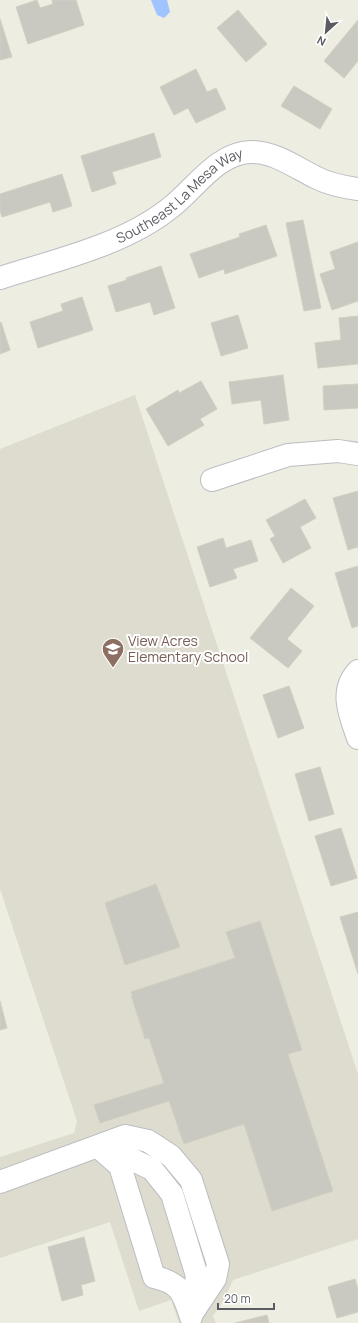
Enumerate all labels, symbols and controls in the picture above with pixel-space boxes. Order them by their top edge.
north arrow [306,12,346,52]
text: N [314,33,328,50]
street label: Southeast La Mesa Way [113,143,245,247]
place label: View Acres Elementary School [128,631,248,666]
school or university icon: View Acres Elementary School [100,636,126,669]
scale bar [218,1285,274,1311]
text: 20 m [224,1290,251,1307]

